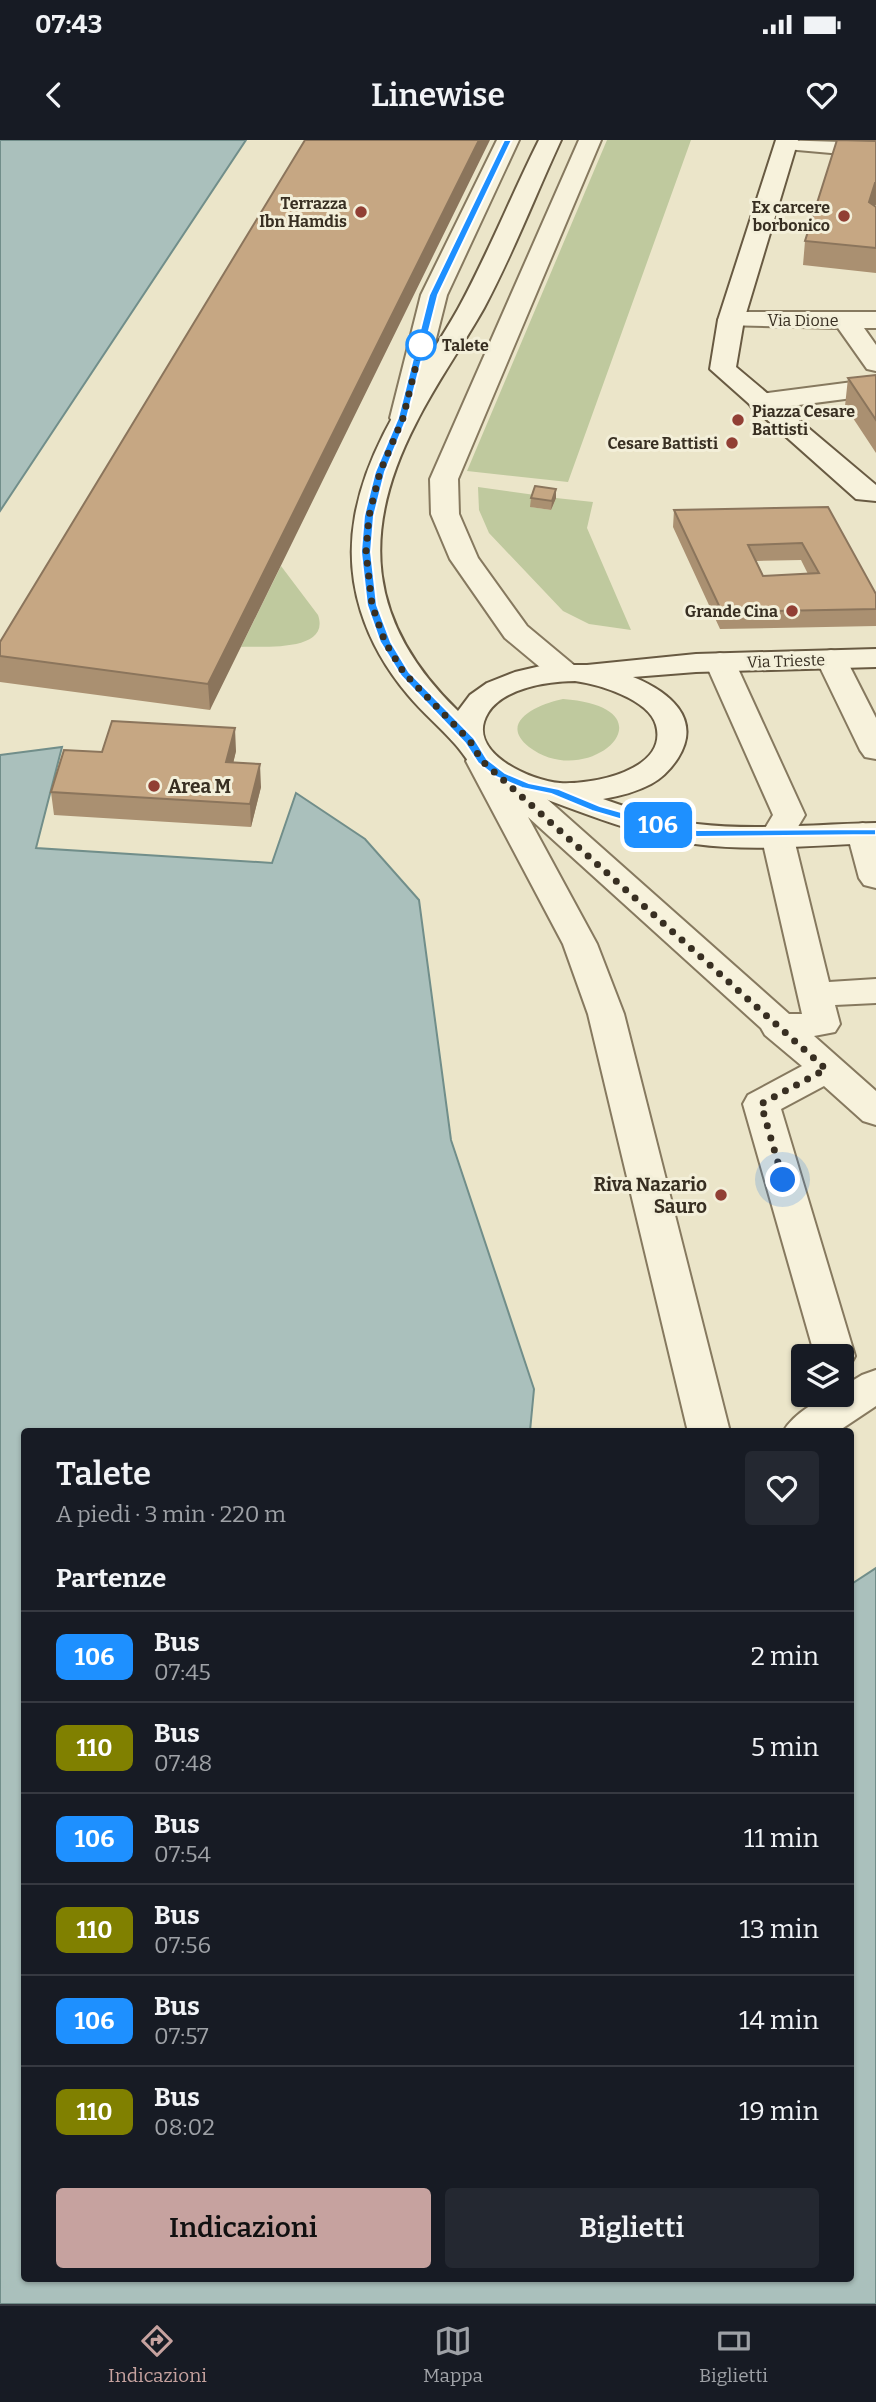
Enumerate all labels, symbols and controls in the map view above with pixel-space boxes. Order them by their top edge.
text: 07:43 [35,9,102,40]
icon: back [35,76,73,114]
text: Linewise [371,76,505,114]
icon: heart [803,76,841,114]
place label: Terrazza Ibn Hamdis [259,194,347,231]
place label: Ex carcere borbonico [752,198,830,235]
marker: Terrazza Ibn Hamdis [353,204,369,220]
marker: Ex carcere borbonico [836,208,852,224]
street label: Via Dione [768,311,838,330]
marker: Talete [406,330,436,360]
place label: Talete [442,336,489,355]
place label: Piazza Cesare Battisti [752,402,855,439]
marker: Piazza Cesare Battisti [730,412,746,428]
place label: Cesare Battisti [608,434,718,453]
marker: Cesare Battisti [724,435,740,451]
place label: Grande Cina [685,602,778,621]
marker: Grande Cina [784,603,800,619]
street label: Via Trieste [747,650,825,672]
place label: Area M [168,775,231,798]
marker: Area M [146,778,162,794]
line badge: 106 [618,802,698,848]
text: 106 [638,811,678,839]
your location [765,1162,800,1197]
place label: Riva Nazario Sauro [594,1173,707,1218]
marker: Riva Nazario Sauro [713,1187,729,1203]
map controls [791,1344,854,1407]
button: layers [791,1344,854,1407]
button: heart [745,1451,819,1525]
text: Talete [56,1454,151,1494]
text: A piedi · 3 min · 220 m [56,1500,286,1528]
text: Partenze [56,1563,166,1594]
text: Bus [154,1627,200,1658]
text: 2 min [751,1641,819,1672]
text: 106 [75,1643,114,1671]
text: 07:45 [154,1658,211,1686]
text: Bus [154,1718,200,1749]
text: 5 min [751,1732,819,1763]
text: 110 [77,1734,112,1762]
text: 07:48 [154,1749,212,1777]
text: Bus [154,1809,200,1840]
text: 11 min [744,1823,819,1854]
text: 106 [75,1825,114,1853]
text: 07:54 [154,1840,211,1868]
text: Bus [154,1900,200,1931]
text: 13 min [739,1914,819,1945]
text: 110 [77,1916,112,1944]
text: 07:56 [154,1931,211,1959]
text: Bus [154,1991,200,2022]
text: 14 min [739,2005,819,2036]
text: 106 [75,2007,114,2035]
text: 07:57 [154,2022,209,2050]
text: Bus [154,2082,200,2113]
text: 19 min [739,2096,819,2127]
text: 110 [77,2098,112,2126]
text: 08:02 [154,2113,215,2141]
button: Indicazioni [56,2188,431,2268]
button: Biglietti [445,2188,819,2268]
tab: Indicazioni [108,2322,207,2387]
tab: Mappa [423,2322,483,2387]
tab: Biglietti [699,2322,768,2387]

